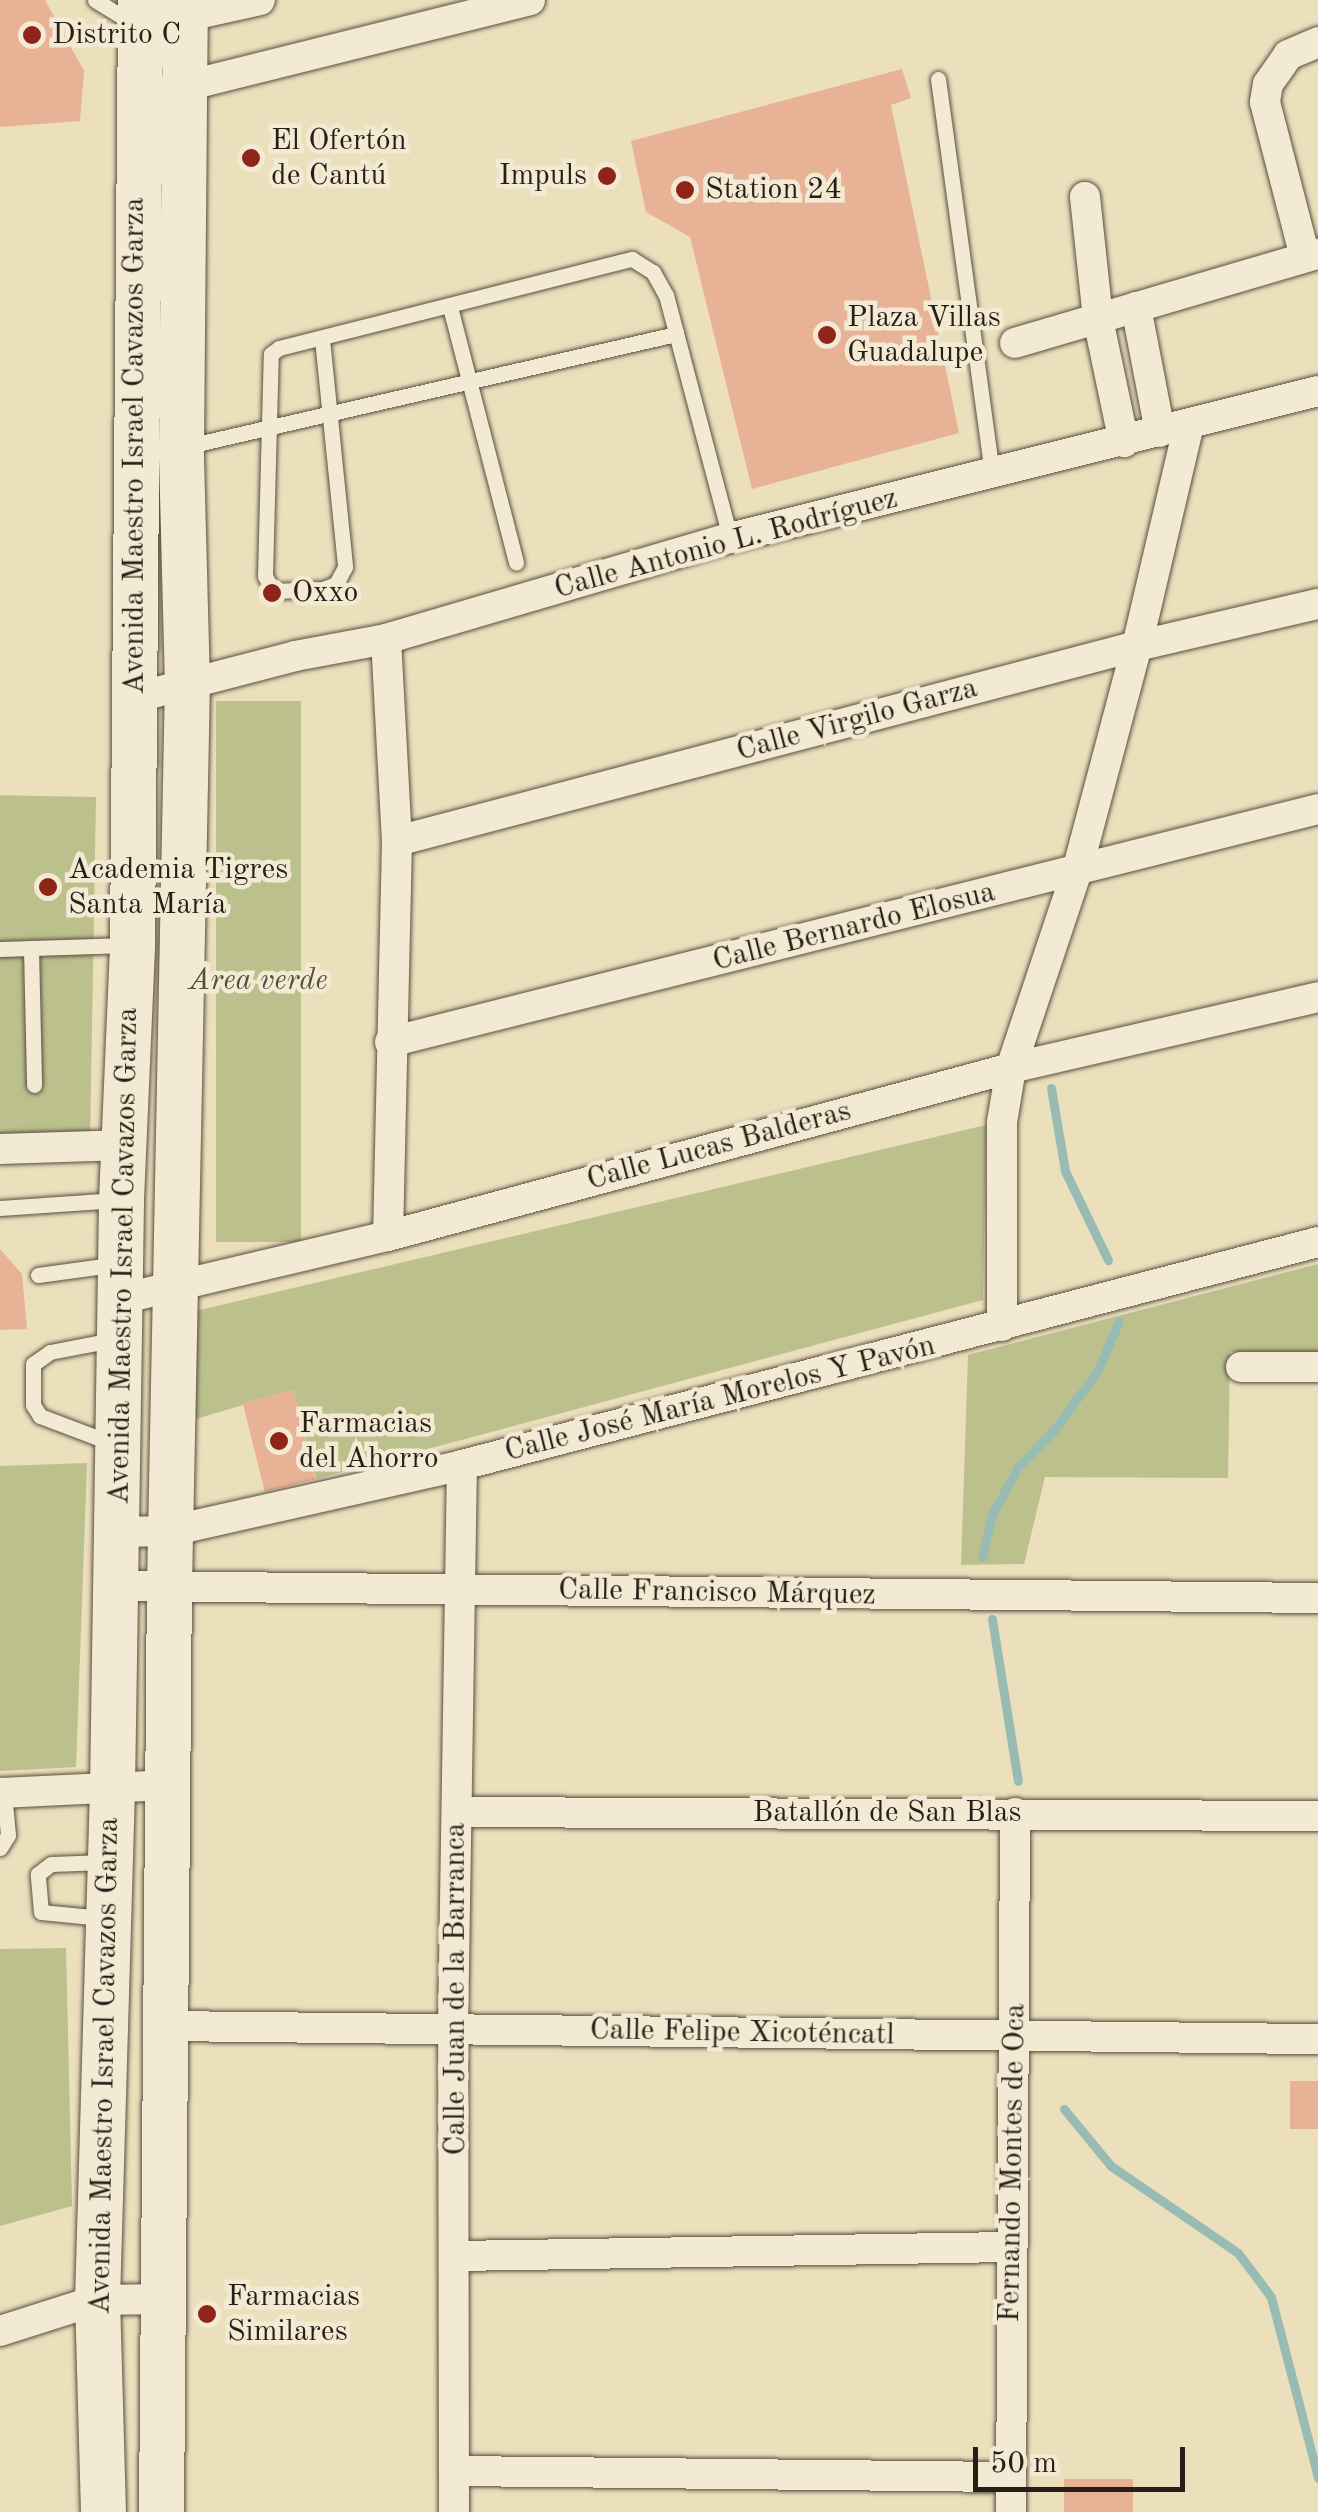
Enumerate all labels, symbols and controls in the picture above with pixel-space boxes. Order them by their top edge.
place label: Distrito C [52,17,181,53]
marker: Distrito C [21,24,43,46]
place label: El Ofertón de Cantú [271,123,407,194]
marker: El Ofertón de Cantú [240,147,262,169]
place label: Impuls [499,158,587,194]
marker: Impuls [596,165,618,187]
place label: Station 24 [705,172,842,208]
marker: Station 24 [674,179,696,201]
street label: Avenida Maestro Israel Cavazos Garza [117,197,153,695]
place label: Plaza Villas Guadalupe [847,300,1001,370]
marker: Plaza Villas Guadalupe [816,324,838,346]
street label: Calle Antonio L. Rodríguez [550,481,902,607]
place label: Oxxo [292,575,358,611]
marker: Oxxo [261,582,283,604]
street label: Calle Virgilo Garza [733,671,981,769]
place label: Academia Tigres Santa María [68,852,288,922]
street label: Calle Bernardo Elosua [709,874,999,980]
marker: Academia Tigres Santa María [37,876,59,898]
park label: Area verde [188,963,328,999]
street label: Avenida Maestro Israel Cavazos Garza [102,1007,146,1505]
street label: Calle Lucas Balderas [583,1093,855,1199]
street label: Calle José María Morelos Y Pavón [501,1328,939,1470]
place label: Farmacias del Ahorro [299,1406,439,1476]
marker: Farmacias del Ahorro [268,1430,290,1452]
street label: Calle Francisco Márquez [558,1572,876,1614]
street label: Batallón de San Blas [752,1795,1022,1831]
street label: Avenida Maestro Israel Cavazos Garza [83,1817,127,2315]
street label: Calle Juan de la Barranca [438,1822,474,2156]
street label: Fernando Montes de Oca [992,2003,1034,2323]
street label: Calle Felipe Xicoténcatl [589,2012,895,2054]
place label: Farmacias Similares [227,2279,360,2350]
marker: Farmacias Similares [196,2303,218,2325]
scale bar [978,2427,1190,2489]
text: 50 m [990,2449,1057,2479]

